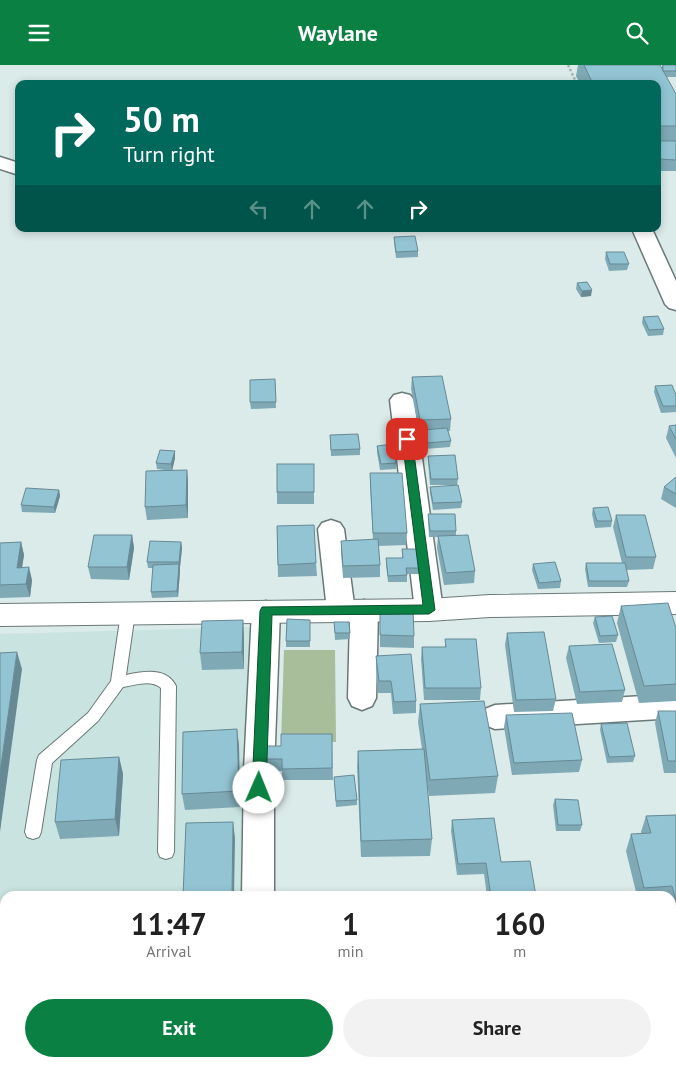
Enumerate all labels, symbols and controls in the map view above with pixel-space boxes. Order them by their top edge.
icon: menu [25,19,53,47]
text: Waylane [298,19,378,47]
icon: search [623,19,651,47]
text: 50 m [123,96,200,142]
icon: right [40,100,105,165]
text: Turn right [123,140,215,168]
icon: left [245,195,273,223]
icon: ahead [298,195,326,223]
icon: ahead [351,195,379,223]
icon: right [404,195,432,223]
pin [386,418,428,460]
icon: arrive [393,425,421,453]
position arrow [232,761,284,813]
text: 11:47 [131,904,207,943]
text: 1 [342,904,359,943]
text: 160 [494,904,545,943]
text: Arrival [146,941,191,961]
text: min [338,941,364,961]
text: m [513,941,526,961]
button: Exit [25,999,333,1057]
button: Share [343,999,651,1057]

